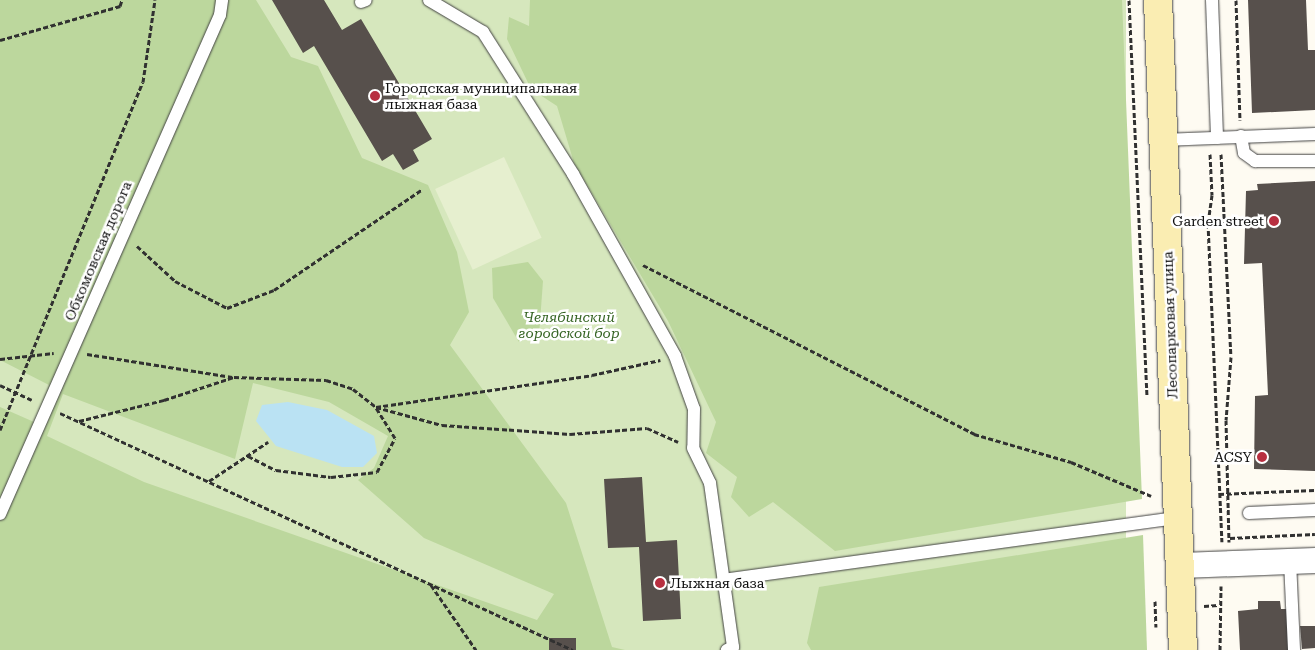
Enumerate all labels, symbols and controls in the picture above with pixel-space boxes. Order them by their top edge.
place label: Городская муниципальная лыжная база [385,80,577,112]
marker: Городская муниципальная лыжная база [369,90,381,102]
street label: Обкомовская дорога [61,179,135,323]
place label: Garden street [1172,213,1264,229]
marker: Garden street [1268,215,1280,227]
street label: Лесопарковая улица [1159,251,1181,399]
park label: Челябинский городской бор [518,309,620,342]
place label: ACSY [1214,449,1252,465]
marker: ACSY [1256,451,1268,463]
place label: Лыжная база [670,575,764,591]
marker: Лыжная база [654,577,666,589]

